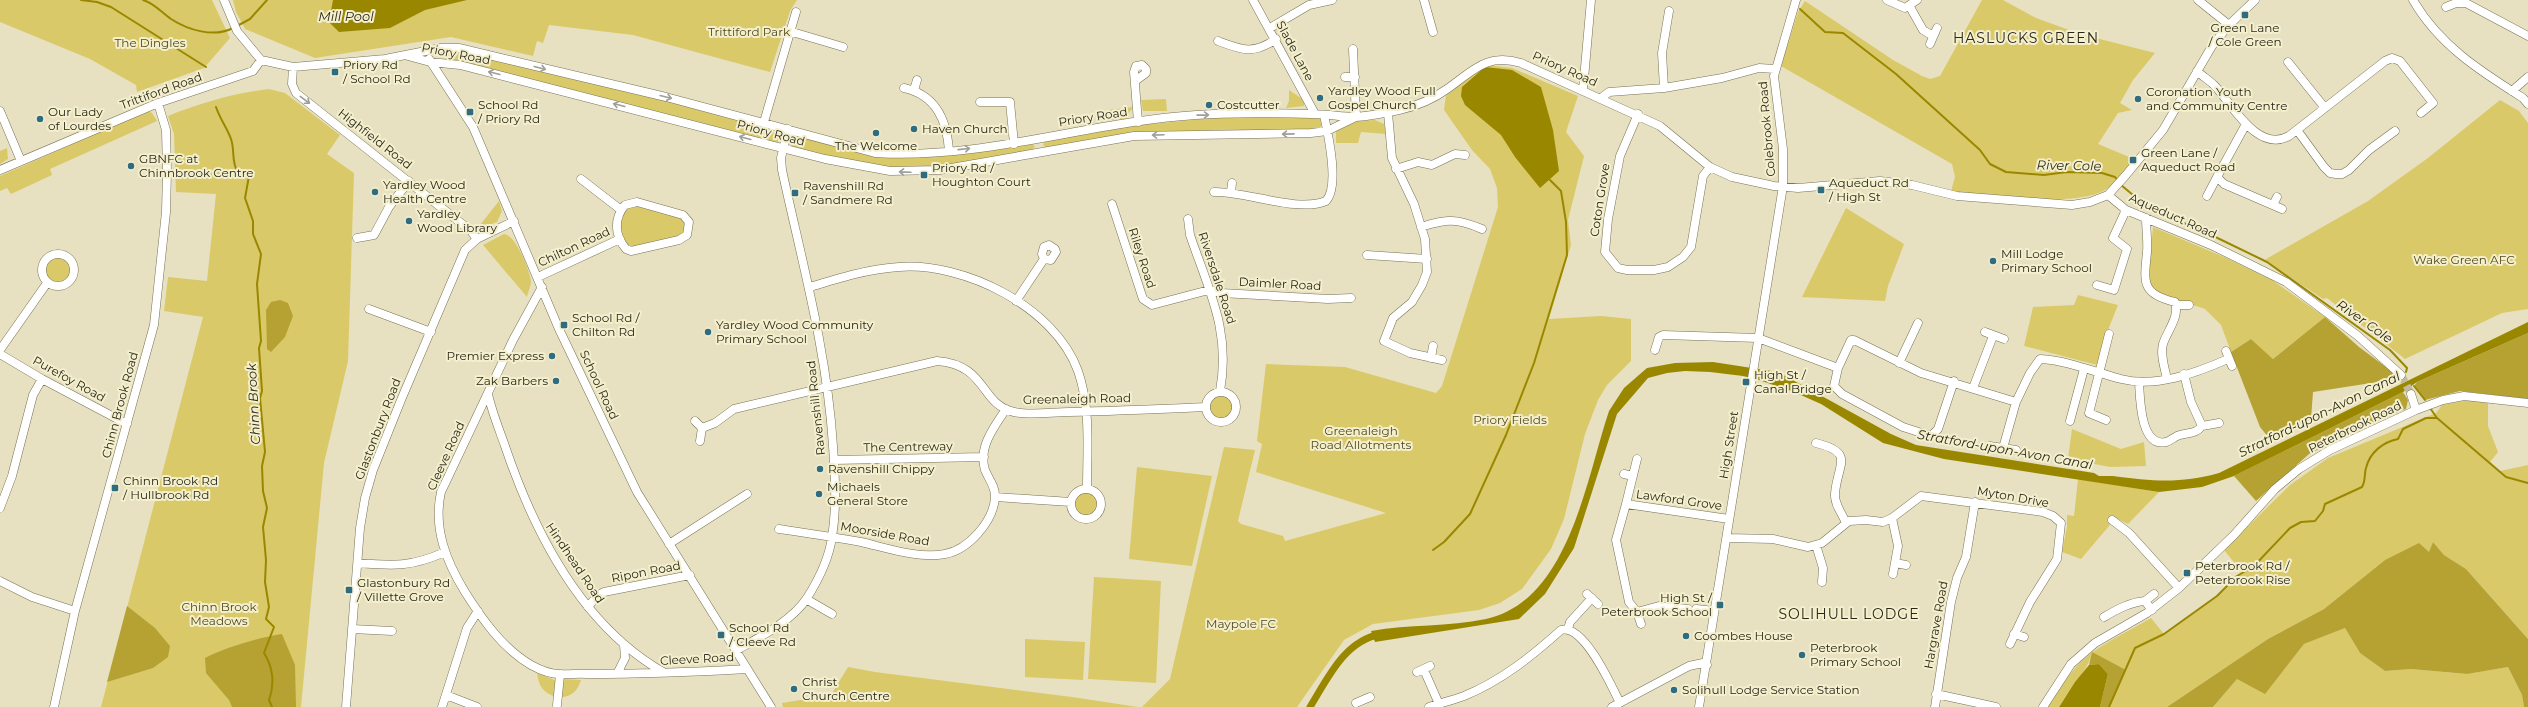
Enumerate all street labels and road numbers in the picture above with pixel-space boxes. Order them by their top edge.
street label: Slade Lane [1273,18,1317,83]
street label: Priory Road [421,40,492,68]
street label: Priory Road [1530,48,1600,90]
street label: Trittiford Road [118,69,204,112]
street label: Colebrook Road [1755,81,1778,177]
street label: Priory Road [1057,104,1128,129]
street label: Highfield Road [335,105,415,172]
street label: Priory Road [736,116,807,149]
street label: Coton Grove [1586,162,1613,238]
street label: Aqueduct Road [2127,189,2219,242]
street label: Chilton Road [535,223,612,270]
street label: Riley Road [1126,225,1159,290]
street label: Riversdale Road [1195,230,1239,326]
street label: Daimler Road [1238,274,1322,293]
street label: School Road [577,348,622,422]
street label: Chinn Brook Road [98,350,141,460]
street label: Purefoy Road [30,352,108,405]
street label: Ravenshill Road [803,360,828,456]
street label: Glastonbury Road [351,376,404,482]
street label: Greenaleigh Road [1023,390,1131,407]
street label: Peterbrook Road [2306,397,2404,456]
street label: High Street [1716,410,1741,480]
street label: Cleeve Road [424,419,467,493]
street label: The Centreway [863,438,953,455]
street label: Myton Drive [1976,483,2050,510]
street label: Lawford Grove [1635,486,1723,513]
street label: Moorside Road [839,518,931,549]
street label: Hindhead Road [543,519,608,606]
street label: Ripon Road [610,557,682,586]
street label: Hargrave Road [1920,580,1951,670]
street label: Cleeve Road [660,649,734,668]

